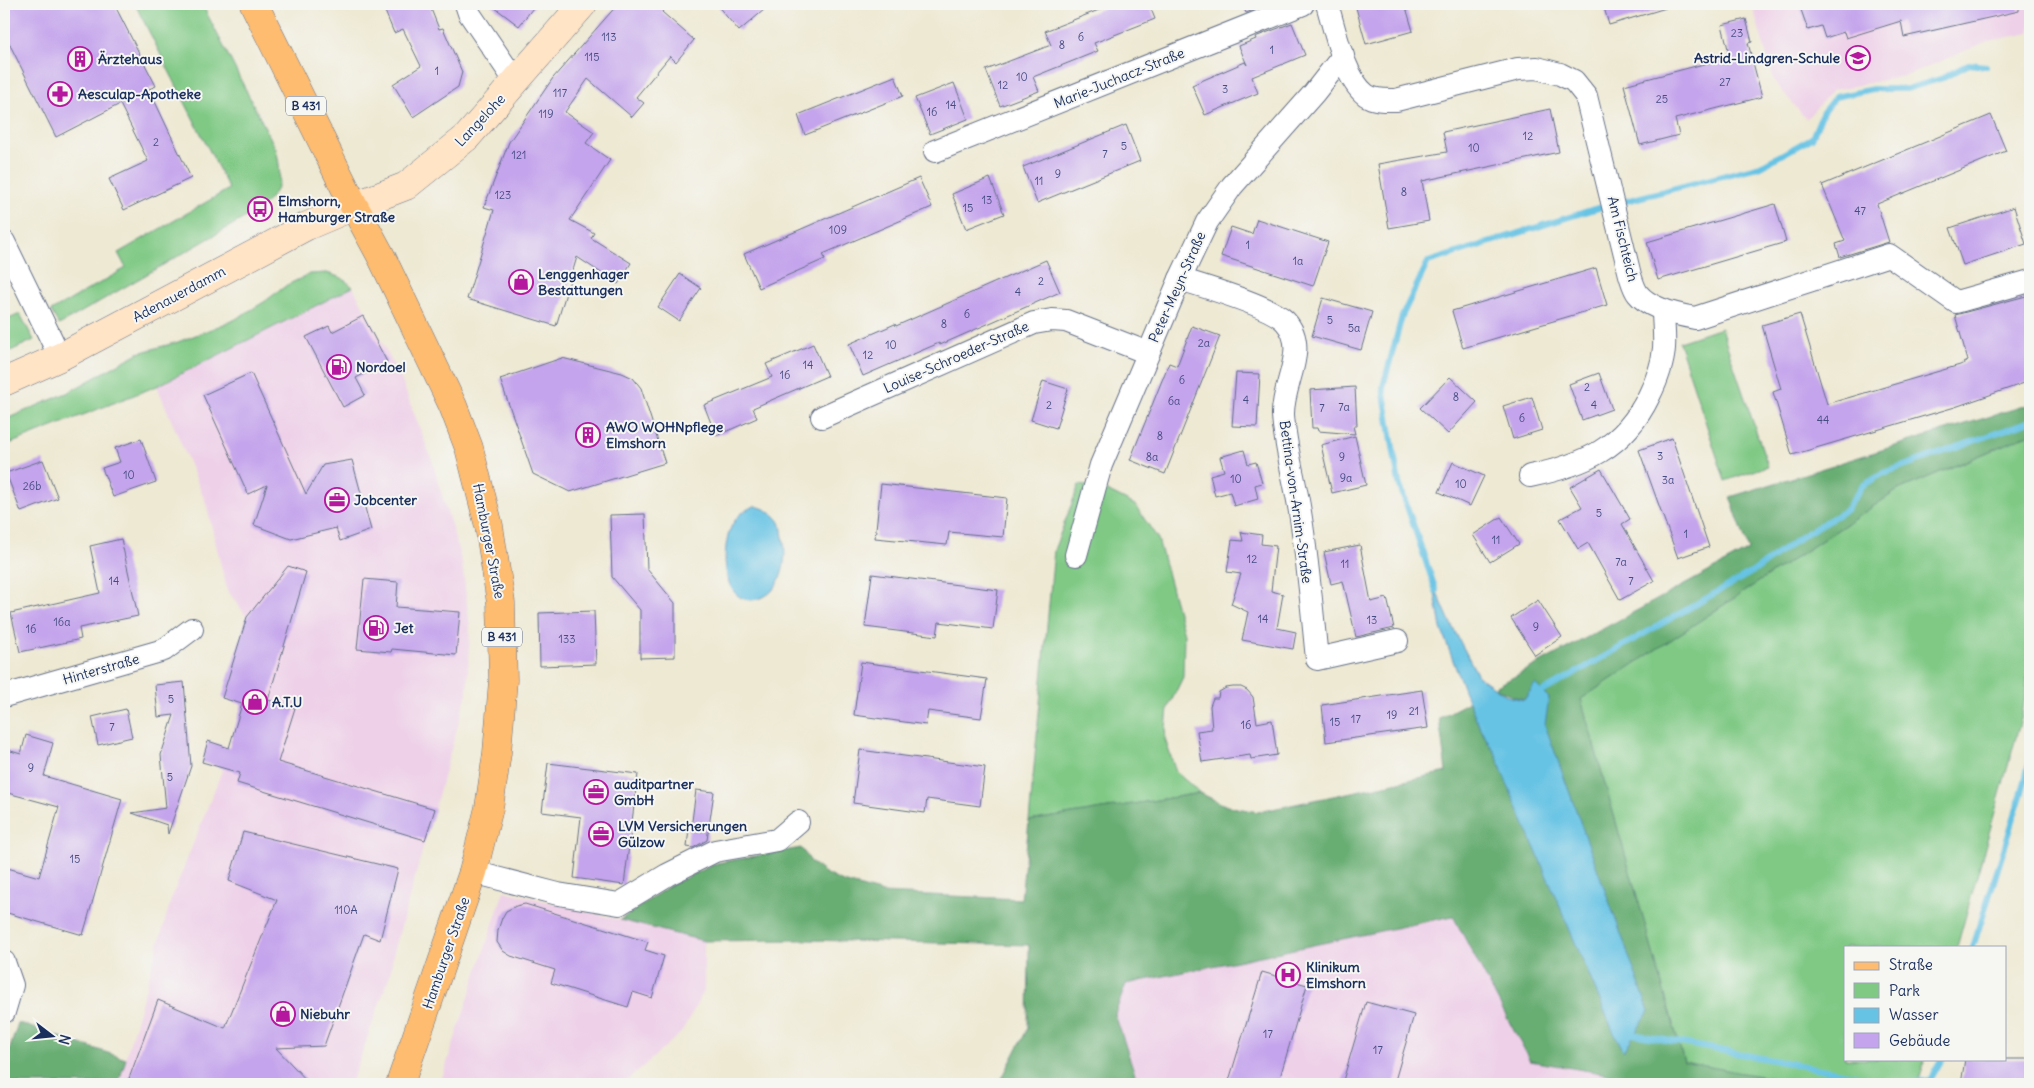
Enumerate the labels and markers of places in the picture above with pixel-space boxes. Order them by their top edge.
school or university icon: Astrid-Lindgren-Schule [1845,45,1871,71]
building icon: Ärztehaus [67,46,93,72]
place label: Astrid-Lindgren-Schule [1694,49,1840,67]
place label: Ärztehaus [98,50,163,68]
pharmacy icon: Aesculap-Apotheke [47,81,73,107]
place label: Aesculap-Apotheke [78,85,201,103]
place label: Elmshorn, Hamburger Straße [278,192,396,226]
bus stop icon: Elmshorn, Hamburger Straße [247,196,273,222]
place label: Lenggenhager Bestattungen [538,265,629,299]
shop icon: Lenggenhager Bestattungen [508,269,534,295]
fuel station icon: Nordoel [326,354,352,380]
place label: Nordoel [356,358,406,376]
place label: AWO WOHNpflege Elmshorn [606,418,724,452]
building icon: AWO WOHNpflege Elmshorn [575,422,601,448]
office icon: Jobcenter [324,487,350,513]
place label: Jobcenter [354,491,417,509]
fuel station icon: Jet [363,615,389,641]
place label: Jet [394,619,414,637]
shop icon: A.T.U [242,689,268,715]
place label: A.T.U [272,693,302,711]
place label: auditpartner GmbH [614,775,694,809]
office icon: auditpartner GmbH [583,779,609,805]
place label: LVM Versicherungen Gülzow [618,817,747,851]
office icon: LVM Versicherungen Gülzow [588,821,614,847]
place label: Klinikum Elmshorn [1306,958,1366,992]
hospital icon: Klinikum Elmshorn [1275,962,1301,988]
shop icon: Niebuhr [270,1001,296,1027]
place label: Niebuhr [300,1005,350,1023]

